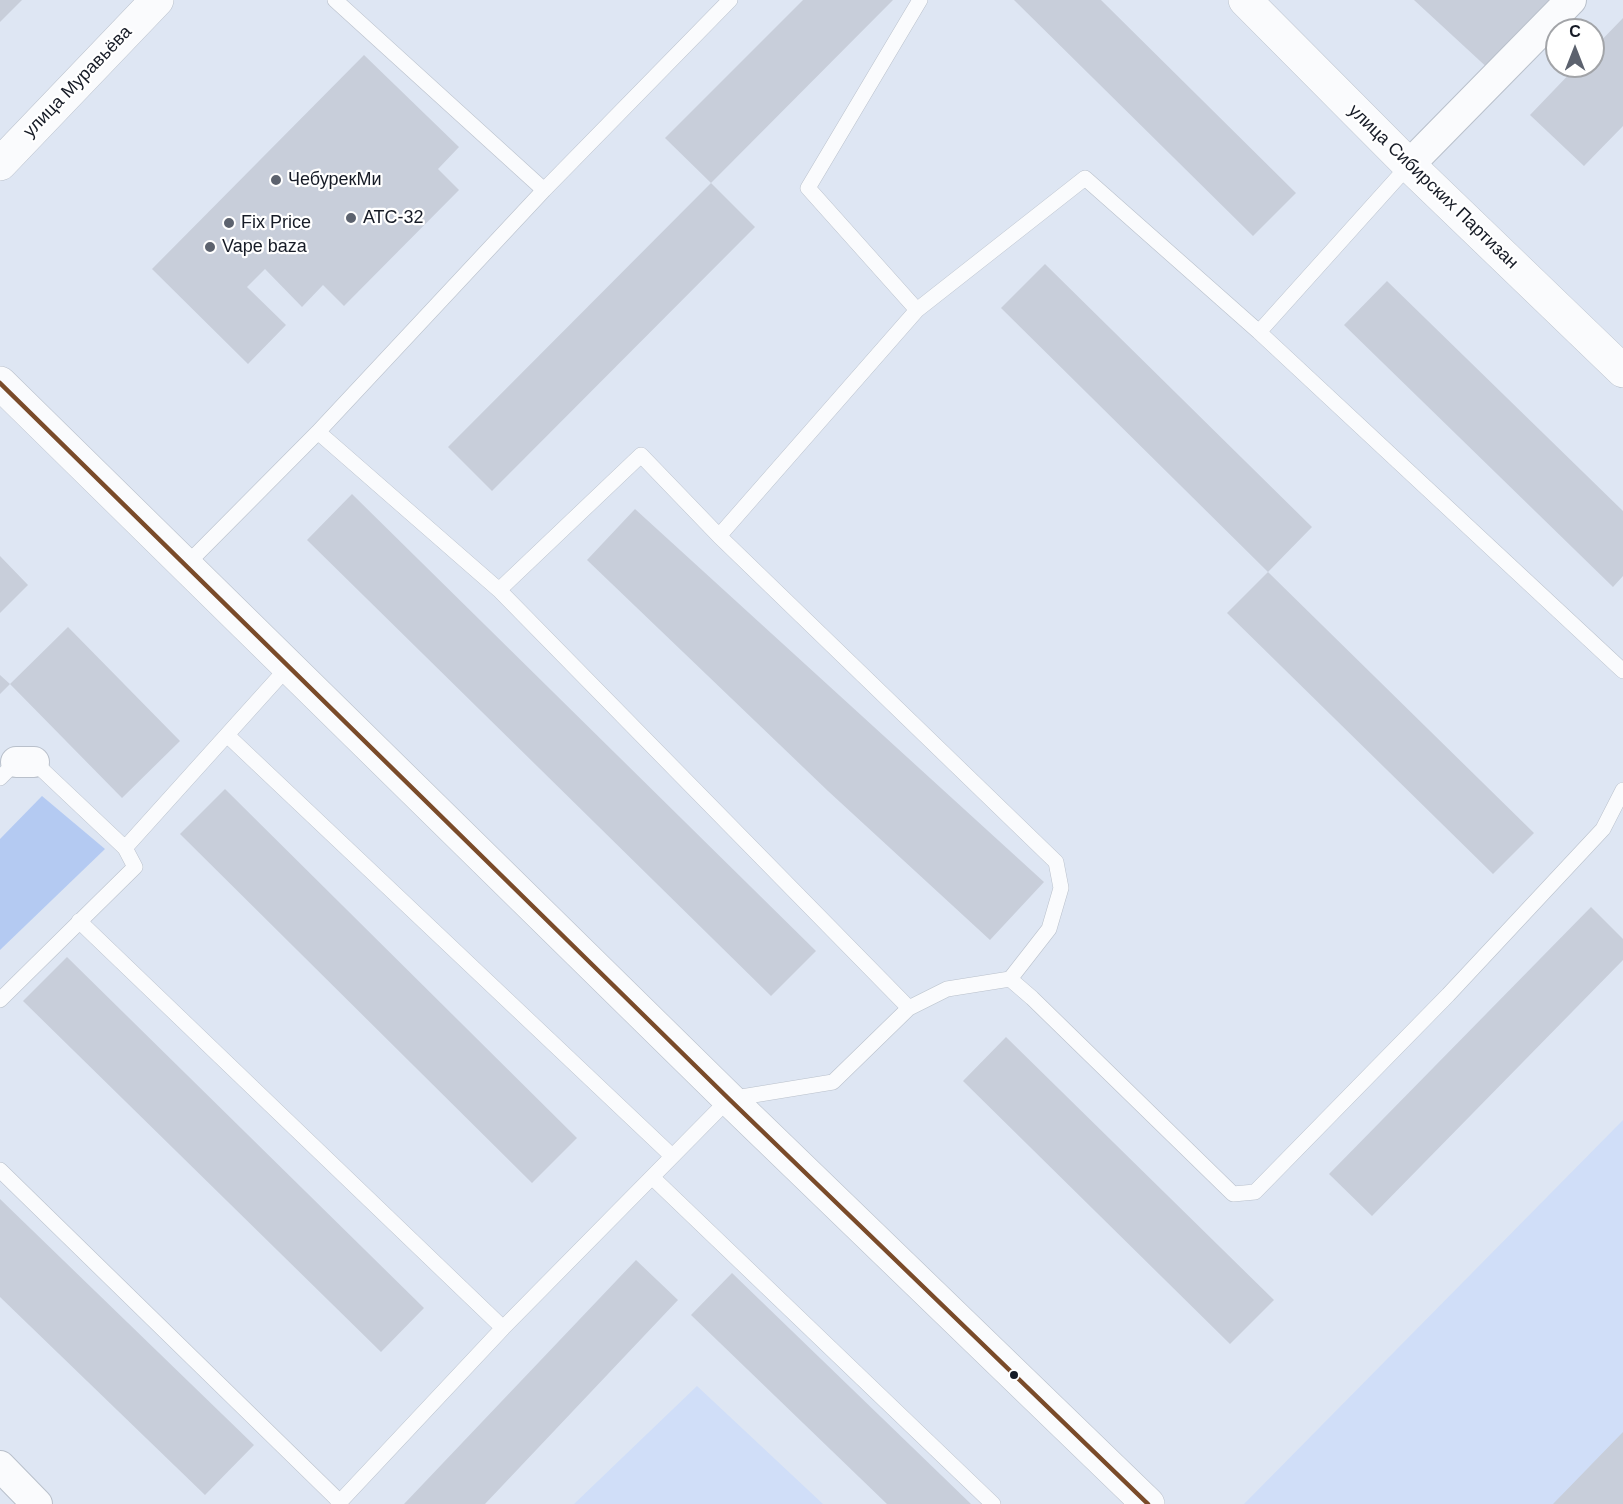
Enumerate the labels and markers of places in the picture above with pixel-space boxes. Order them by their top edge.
place label: ЧебурекМи [288,169,381,191]
marker: ЧебурекМи [269,173,283,187]
place label: АТС-32 [363,207,424,229]
marker: АТС-32 [344,211,358,225]
place label: Fix Price [241,212,311,234]
marker: Fix Price [222,216,236,230]
place label: Vape baza [222,236,307,258]
marker: Vape baza [203,240,217,254]
unlabelled marker [1008,1369,1020,1381]

